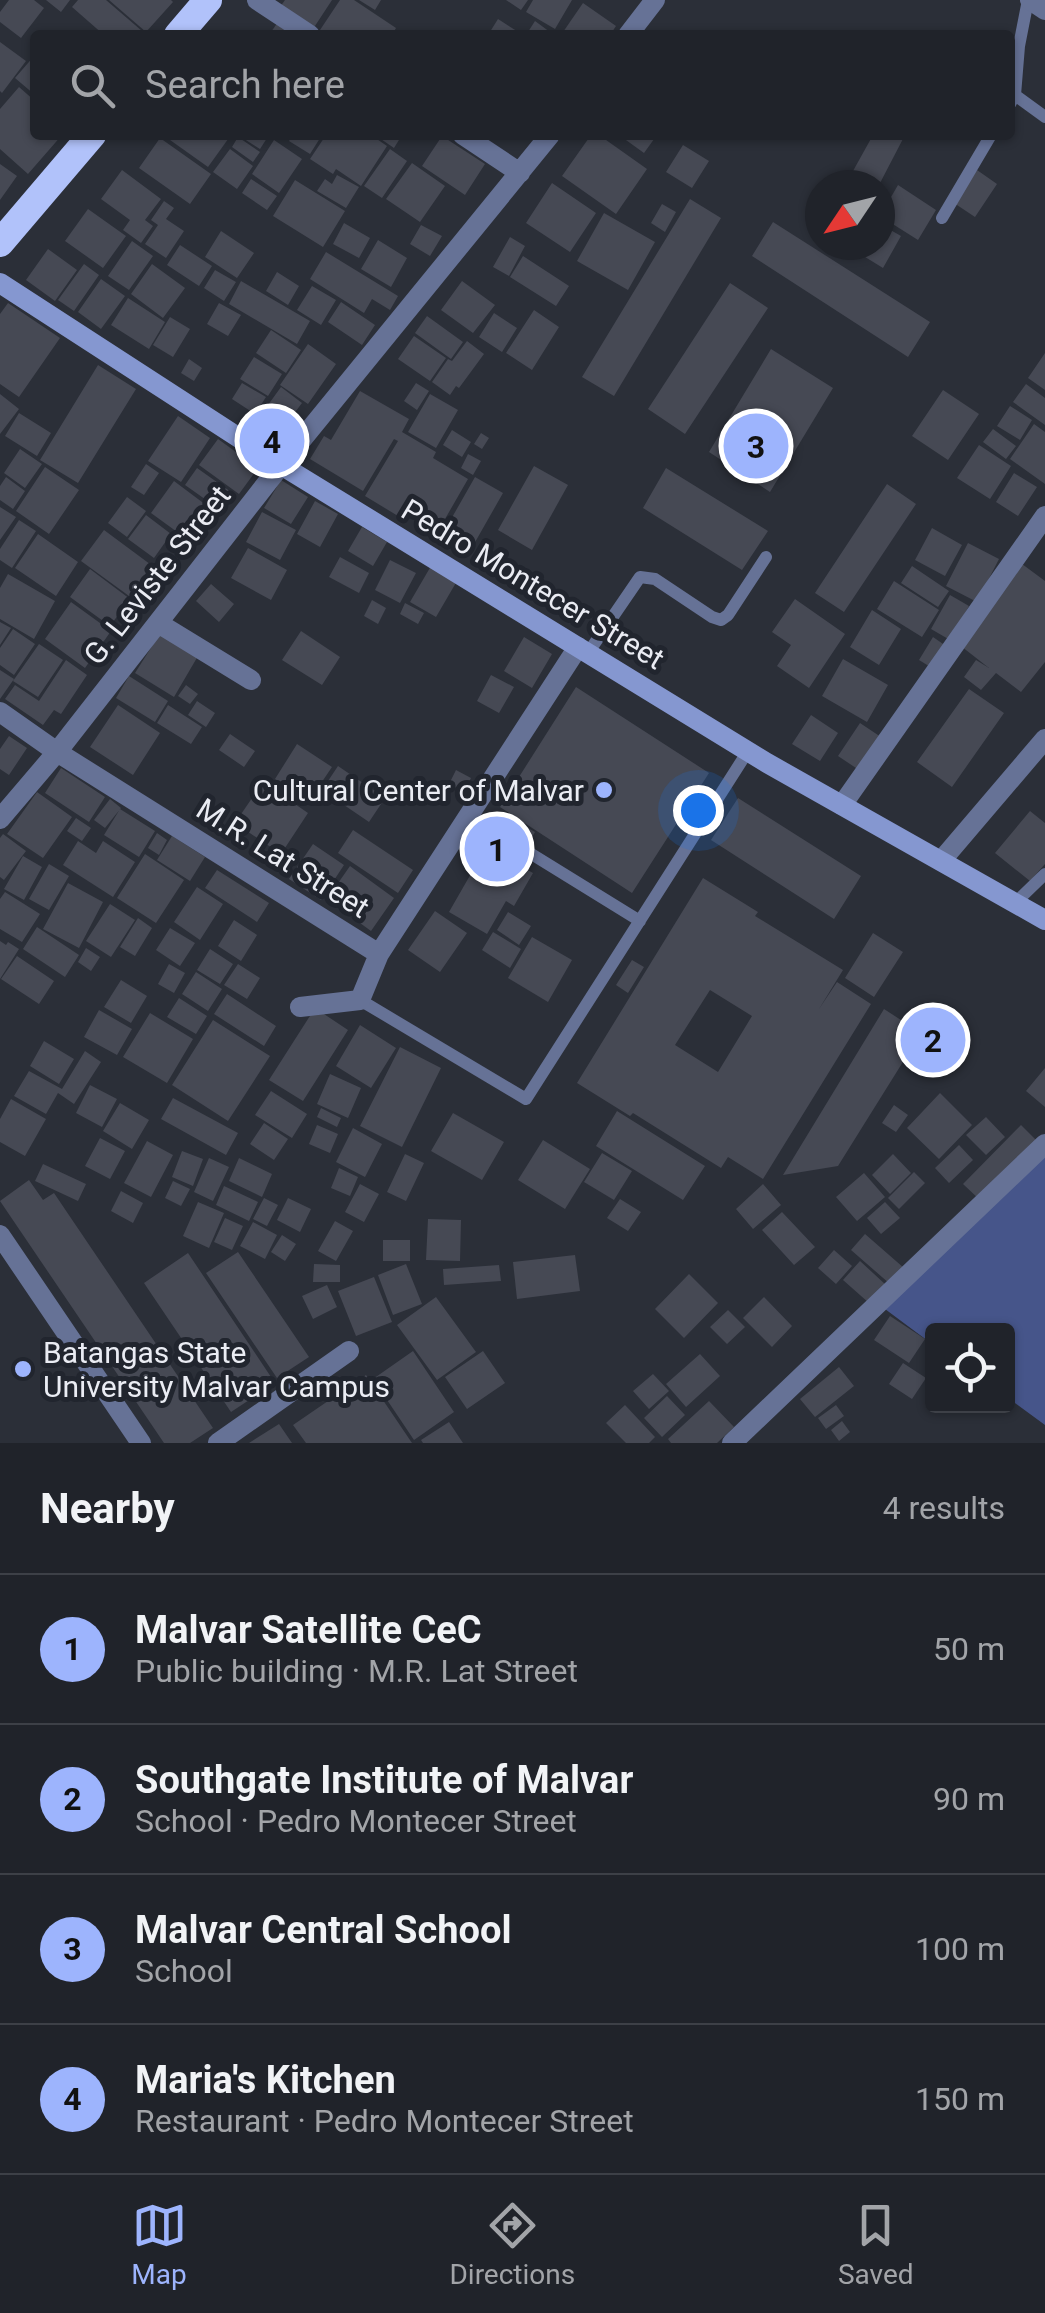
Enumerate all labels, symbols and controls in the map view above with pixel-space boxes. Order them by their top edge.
search box [30,30,1015,140]
icon: search [65,58,120,113]
text: Search here [145,63,345,107]
north arrow [805,170,895,260]
pin: 4 [240,404,304,478]
pin: 3 [724,408,788,484]
street label: G. Leviste Street [76,479,238,671]
street label: Pedro Montecer Street [395,492,671,676]
place label: Cultural Center of Malvar [253,773,584,808]
marker: Cultural Center of Malvar [593,779,615,801]
your location [673,785,724,836]
street label: M.R. Lat Street [190,791,376,925]
pin: 1 [464,812,530,886]
pin: 2 [900,1002,966,1078]
map controls [925,1323,1015,1413]
button: locate [925,1323,1015,1413]
place label: Batangas State University Malvar Campus [43,1335,390,1404]
marker: Batangas State University Malvar Campus [12,1358,34,1380]
text: Nearby [40,1484,175,1533]
text: 4 results [883,1489,1005,1527]
text: Malvar Satellite CeC [135,1608,482,1652]
text: 1 [63,1630,82,1668]
text: 50 m [933,1630,1005,1668]
text: Public building · M.R. Lat Street [135,1652,578,1690]
text: Southgate Institute of Malvar [135,1758,633,1802]
text: 2 [63,1780,82,1818]
text: 90 m [933,1780,1005,1818]
text: School · Pedro Montecer Street [135,1802,577,1840]
text: Malvar Central School [135,1908,511,1952]
text: 3 [63,1930,82,1968]
text: 100 m [915,1930,1005,1968]
text: School [135,1952,233,1990]
text: Maria's Kitchen [135,2058,396,2102]
text: 4 [63,2080,82,2118]
text: 150 m [915,2080,1005,2118]
text: Restaurant · Pedro Montecer Street [135,2102,634,2140]
tab: Map [131,2198,187,2291]
tab: Directions [449,2198,575,2291]
tab: Saved [838,2198,914,2291]

